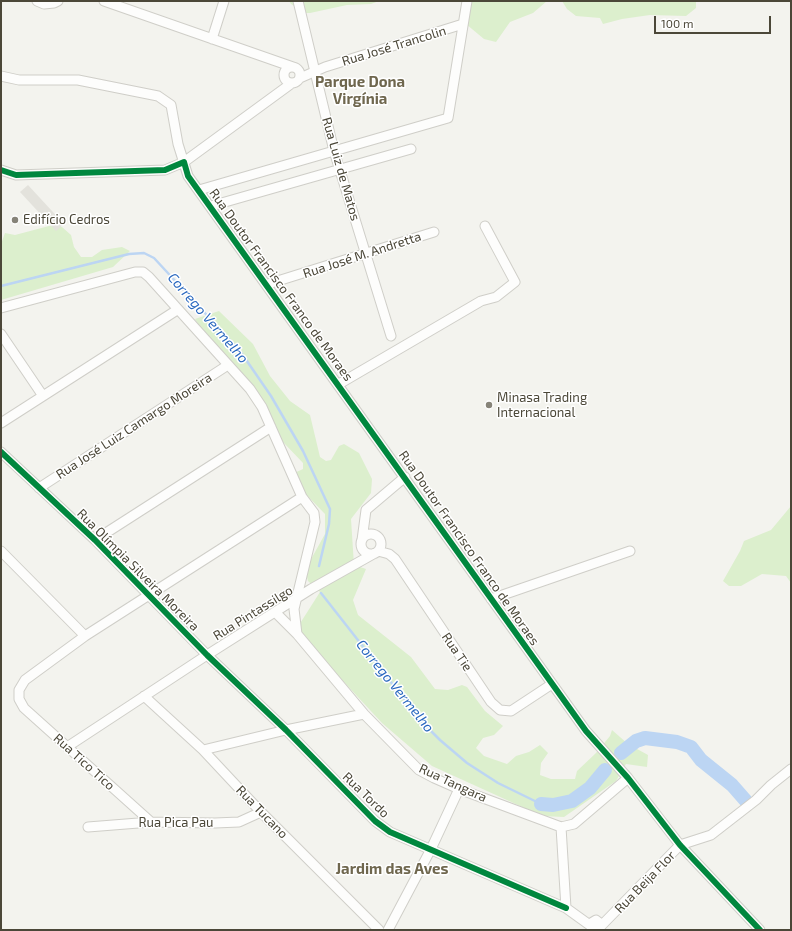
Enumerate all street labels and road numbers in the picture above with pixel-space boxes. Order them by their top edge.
street label: Rua José Trancolin [340,23,448,69]
street label: Rua Luiz de Matos [319,115,363,223]
street label: Rua Doutor Francisco Franco de Moraes [206,186,356,384]
street label: Rua José M. Andretta [301,229,423,281]
street label: Rua José Luiz Camargo Moreira [53,370,215,482]
street label: Rua Doutor Francisco Franco de Moraes [395,448,543,648]
street label: Rua Olímpia Silveira Moreira [74,506,202,634]
street label: Rua Pintassilgo [210,582,296,644]
street label: Rua Tie [438,630,476,674]
street label: Rua Tico Tico [50,730,118,794]
street label: Rua Tangara [417,760,489,806]
street label: Rua Tordo [339,769,393,821]
street label: Rua Tucano [233,782,291,842]
street label: Rua Pica Pau [139,815,213,831]
street label: Rua Beija Flor [611,848,679,916]

